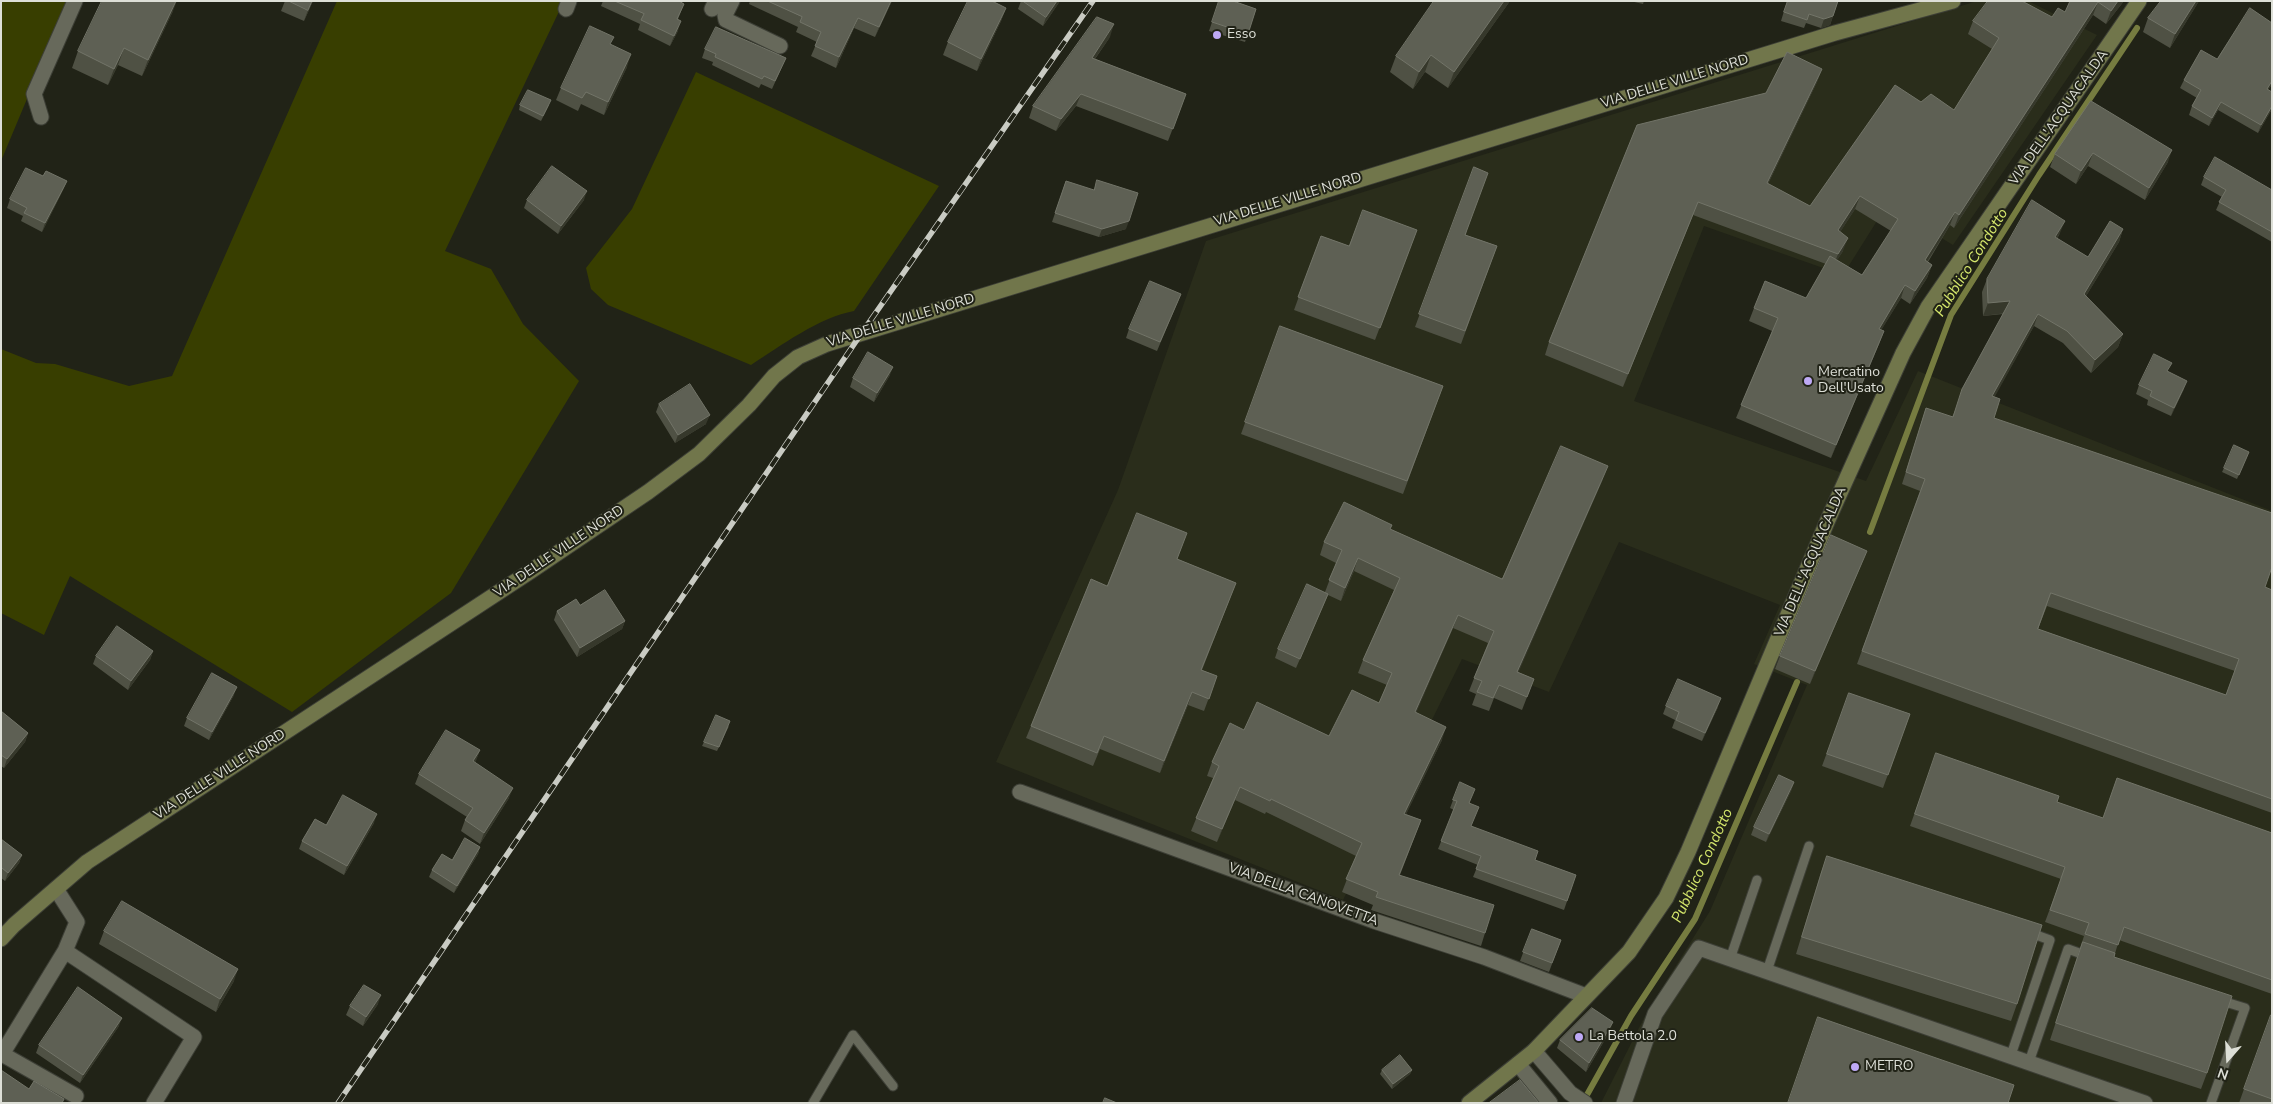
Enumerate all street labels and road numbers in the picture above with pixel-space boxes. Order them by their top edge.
street label: VIA DELL'ACQUACALDA [2006,47,2112,189]
street label: VIA DELLE VILLE NORD [1599,52,1751,112]
street label: VIA DELLE VILLE NORD [1212,170,1364,230]
street label: VIA DELLE VILLE NORD [825,291,977,351]
street label: VIA DELL'ACQUACALDA [1772,484,1850,640]
street label: VIA DELLE VILLE NORD [491,502,627,602]
street label: VIA DELLE VILLE NORD [151,726,289,824]
street label: VIA DELLA CANOVETTA [1226,860,1380,930]

